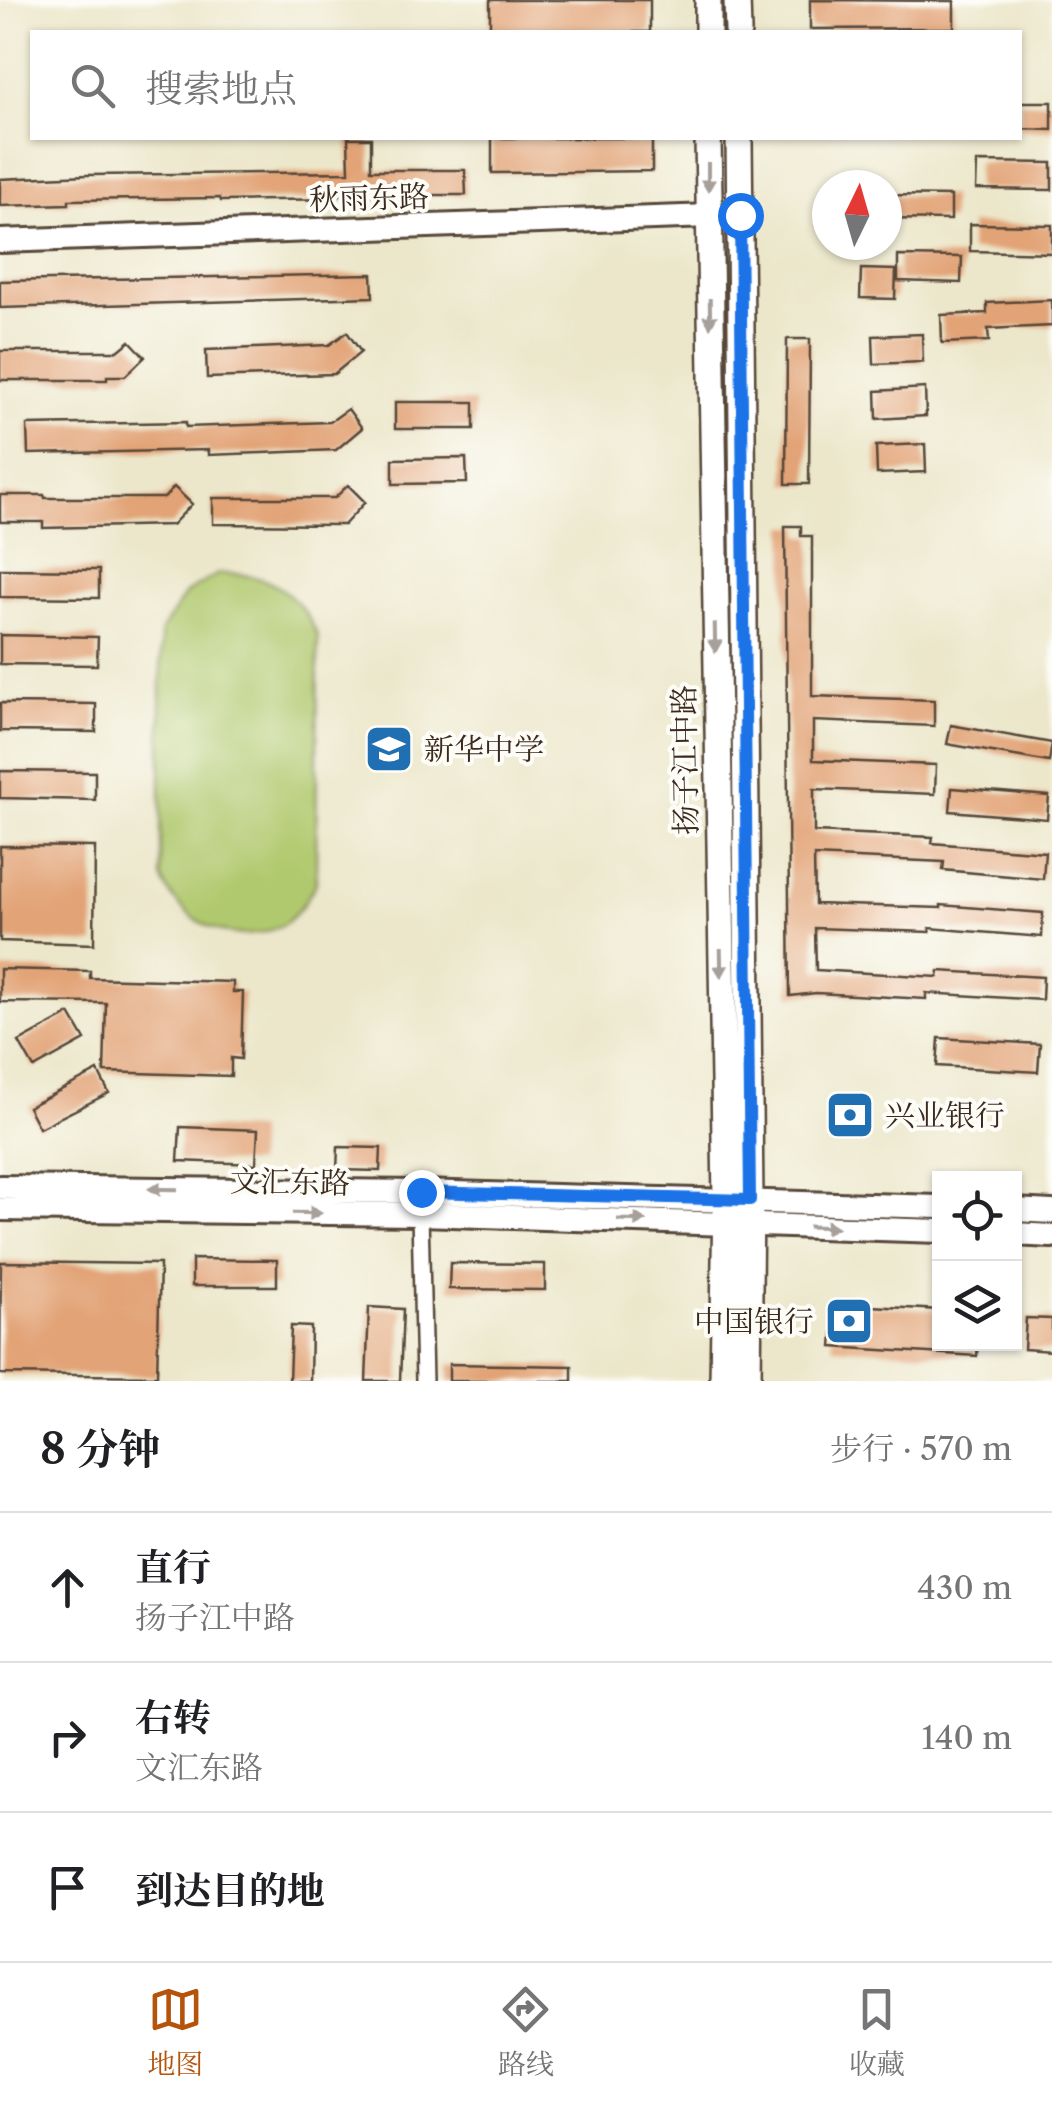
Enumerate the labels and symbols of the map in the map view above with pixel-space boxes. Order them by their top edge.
one-way arrow [700,161,716,193]
north arrow [812,170,902,260]
street label: 秋雨东路 [308,177,430,219]
route start [718,193,764,239]
one-way arrow [702,297,718,329]
one-way arrow [708,622,724,654]
street label: 扬子江中路 [665,685,705,835]
school or university icon: 新华中学 [363,723,415,775]
place label: 新华中学 [424,731,544,768]
one-way arrow [714,947,730,979]
bank icon: 兴业银行 [824,1089,876,1141]
place label: 兴业银行 [885,1097,1005,1134]
street label: 文汇东路 [230,1162,350,1202]
route end [399,1170,445,1216]
one-way arrow [146,1181,178,1197]
one-way arrow [292,1205,324,1221]
one-way arrow [617,1213,649,1229]
one-way arrow [808,1220,840,1236]
bank icon: 中国银行 [823,1295,875,1347]
place label: 中国银行 [694,1303,814,1340]

